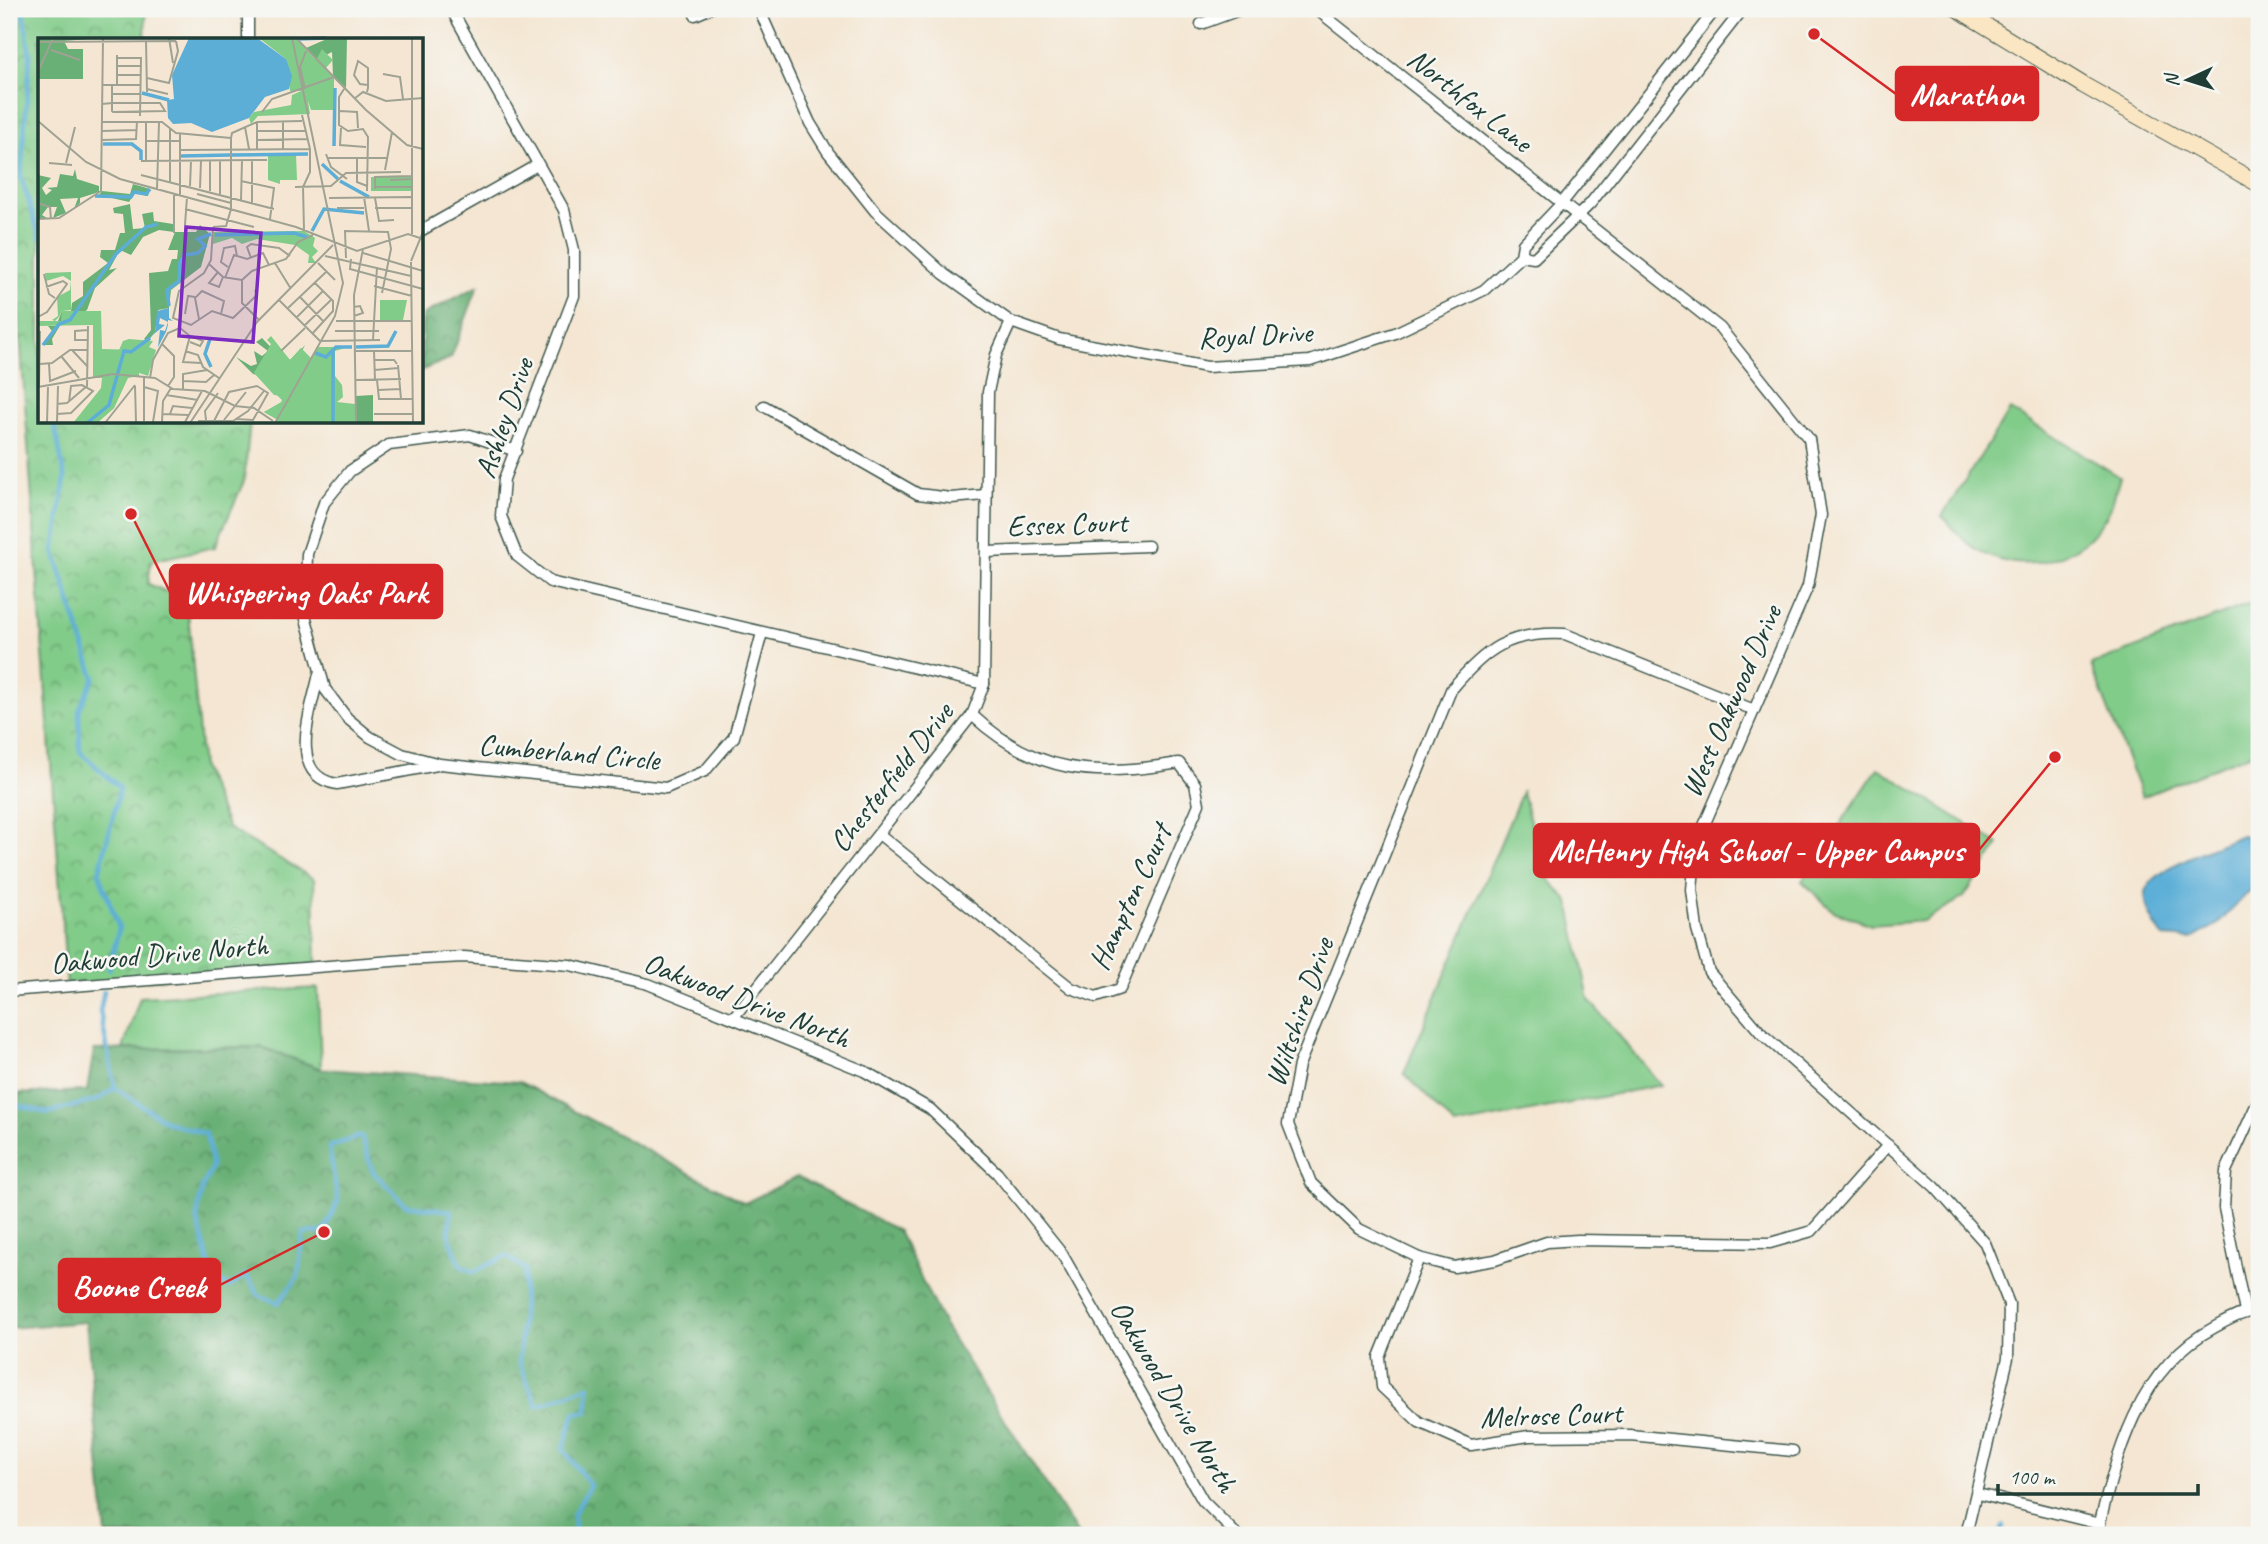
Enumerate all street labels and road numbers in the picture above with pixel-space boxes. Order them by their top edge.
street label: Northfox Lane [1400,39,1542,162]
street label: Royal Drive [1197,313,1315,357]
street label: Ashley Drive [466,351,543,483]
street label: Essex Court [1006,503,1131,545]
street label: West Oakwood Drive [1672,597,1791,803]
street label: Chesterfield Drive [821,693,963,860]
street label: Cumberland Circle [477,725,663,779]
street label: Hampton Court [1080,815,1182,976]
street label: Oakwood Drive North [49,925,270,982]
street label: Wiltshire Drive [1256,931,1343,1091]
street label: Oakwood Drive North [639,943,857,1057]
street label: Oakwood Drive North [1102,1293,1247,1500]
street label: Melrose Court [1479,1393,1626,1436]

